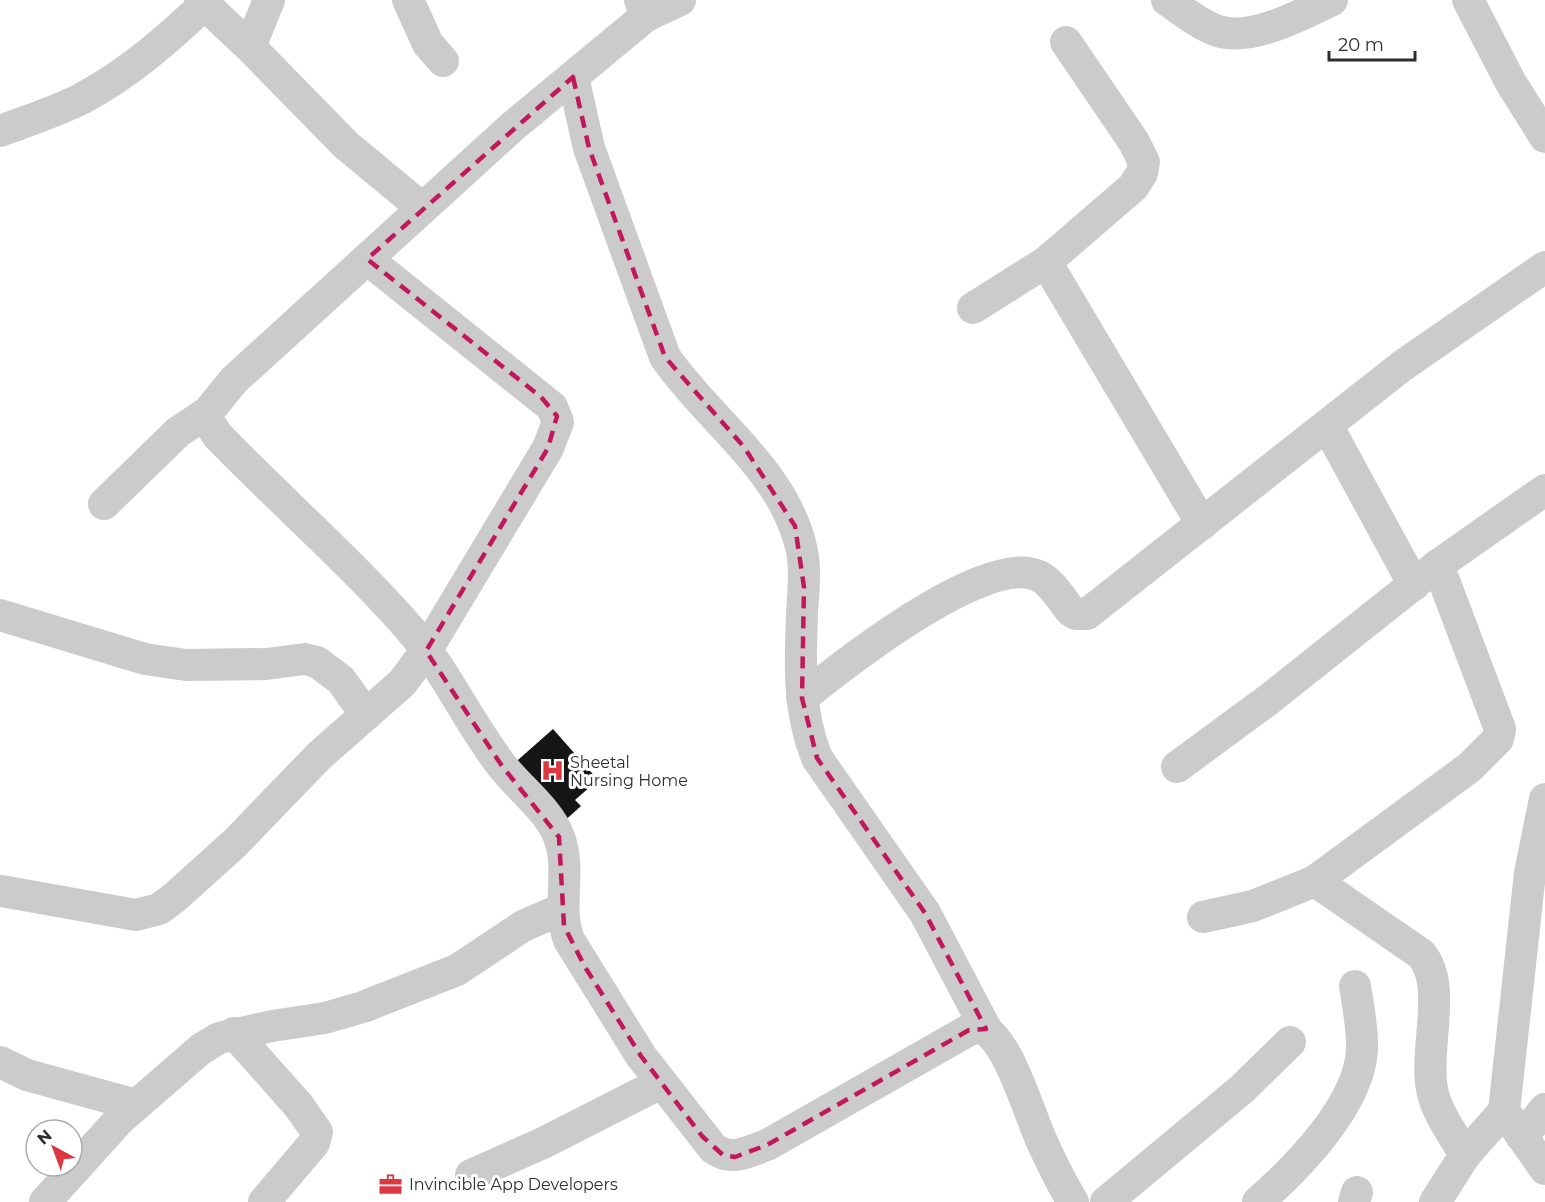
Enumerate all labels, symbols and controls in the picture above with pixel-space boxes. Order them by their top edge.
scale bar [1329,24,1414,62]
text: 20 m [1338,34,1384,56]
place label: Sheetal Nursing Home [570,753,688,790]
hospital icon: Sheetal Nursing Home [539,758,565,784]
north arrow [24,1118,84,1178]
text: N [33,1126,56,1148]
office icon: Invincible App Developers [378,1171,404,1197]
place label: Invincible App Developers [409,1175,618,1194]

